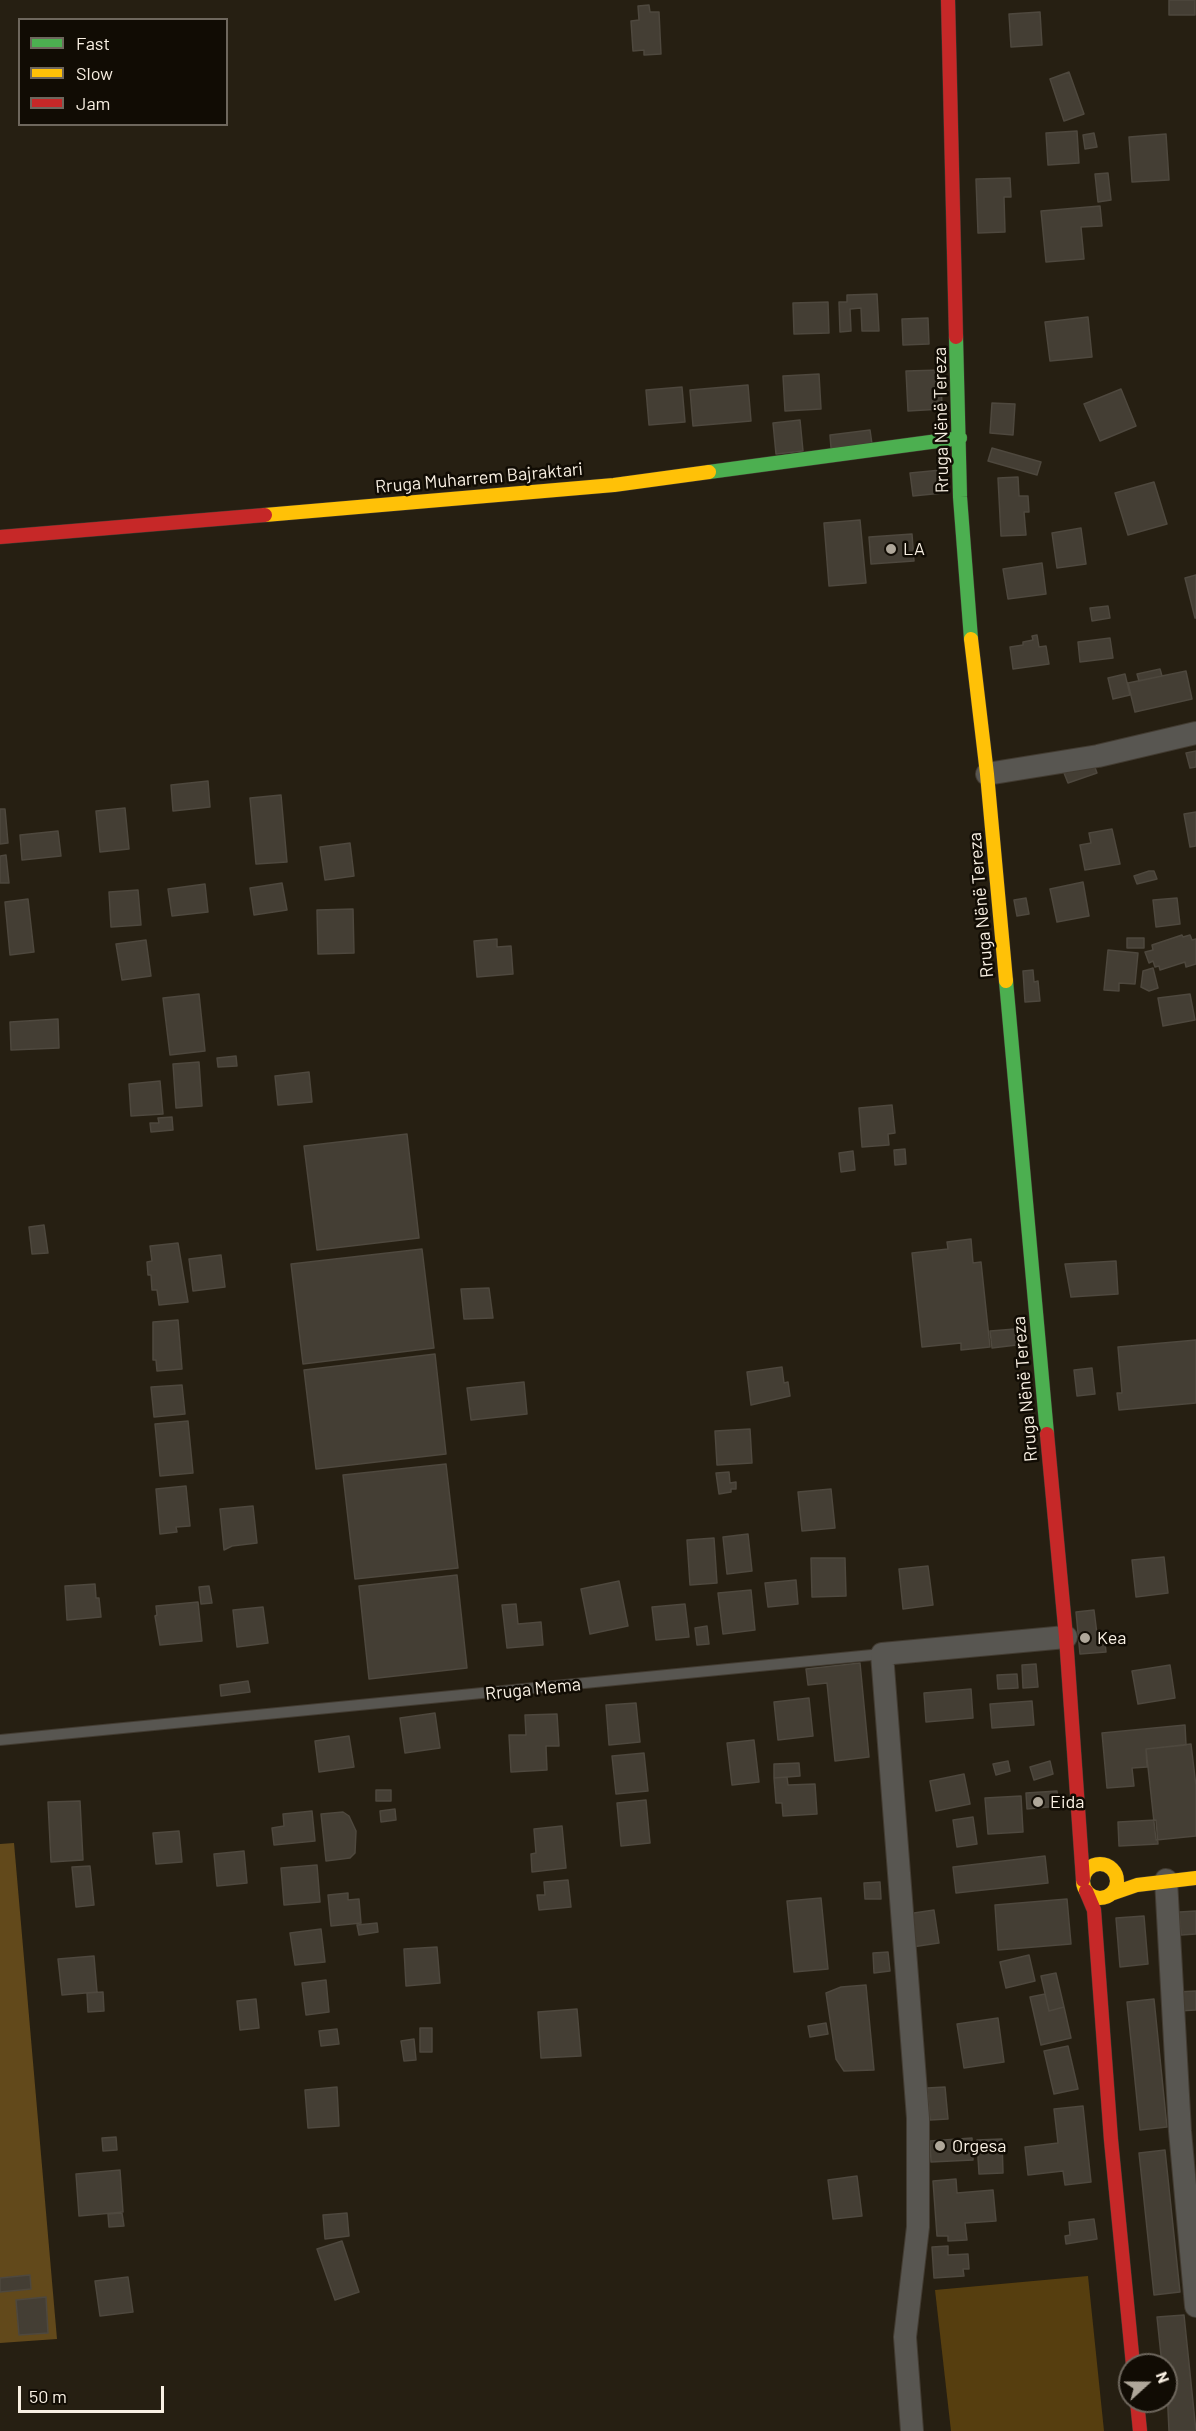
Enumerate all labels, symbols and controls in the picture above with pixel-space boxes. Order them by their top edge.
legend [18,18,228,126]
text: Fast [76,32,110,54]
text: Slow [76,62,113,84]
text: Jam [76,92,110,114]
street label: Rruga Nënë Tereza [929,347,953,493]
street label: Rruga Muharrem Bajraktari [374,458,584,498]
place label: LA [903,538,925,560]
marker: LA [884,542,898,556]
street label: Rruga Nënë Tereza [964,831,998,979]
street label: Rruga Nënë Tereza [1008,1315,1042,1463]
place label: Kea [1097,1627,1126,1649]
marker: Kea [1078,1631,1092,1645]
street label: Rruga Mema [484,1673,582,1705]
place label: Eida [1050,1791,1085,1813]
marker: Eida [1031,1795,1045,1809]
place label: Orgesa [952,2135,1006,2157]
marker: Orgesa [933,2139,947,2153]
north arrow [1118,2353,1178,2413]
text: N [1153,2369,1174,2385]
scale bar [21,2374,166,2412]
text: 50 m [29,2385,67,2407]

